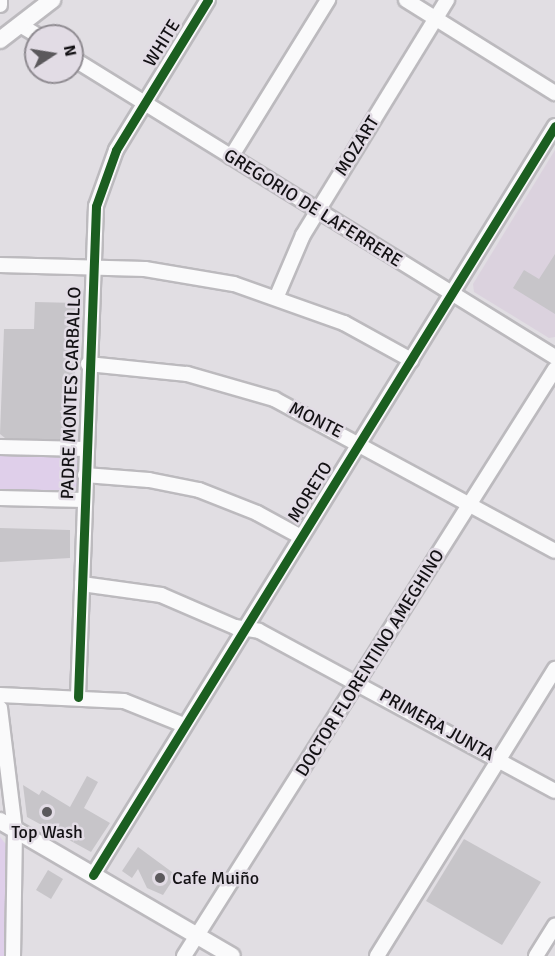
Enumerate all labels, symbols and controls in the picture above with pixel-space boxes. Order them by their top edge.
street label: WHITE [139,15,185,71]
north arrow [24,24,84,84]
text: N [59,43,81,58]
street label: MOZART [330,112,384,180]
street label: GREGORIO DE LAFERRERE [220,144,406,272]
street label: PADRE MONTES CARBALLO [56,286,86,500]
street label: MONTE [285,397,347,443]
street label: MORETO [283,458,337,526]
street label: DOCTOR FLORENTINO AMEGHINO [291,546,449,780]
street label: PRIMERA JUNTA [376,685,498,765]
marker: Top Wash [40,805,54,819]
place label: Top Wash [11,821,83,843]
place label: Cafe Muiño [172,867,259,889]
marker: Cafe Muiño [153,871,167,885]

